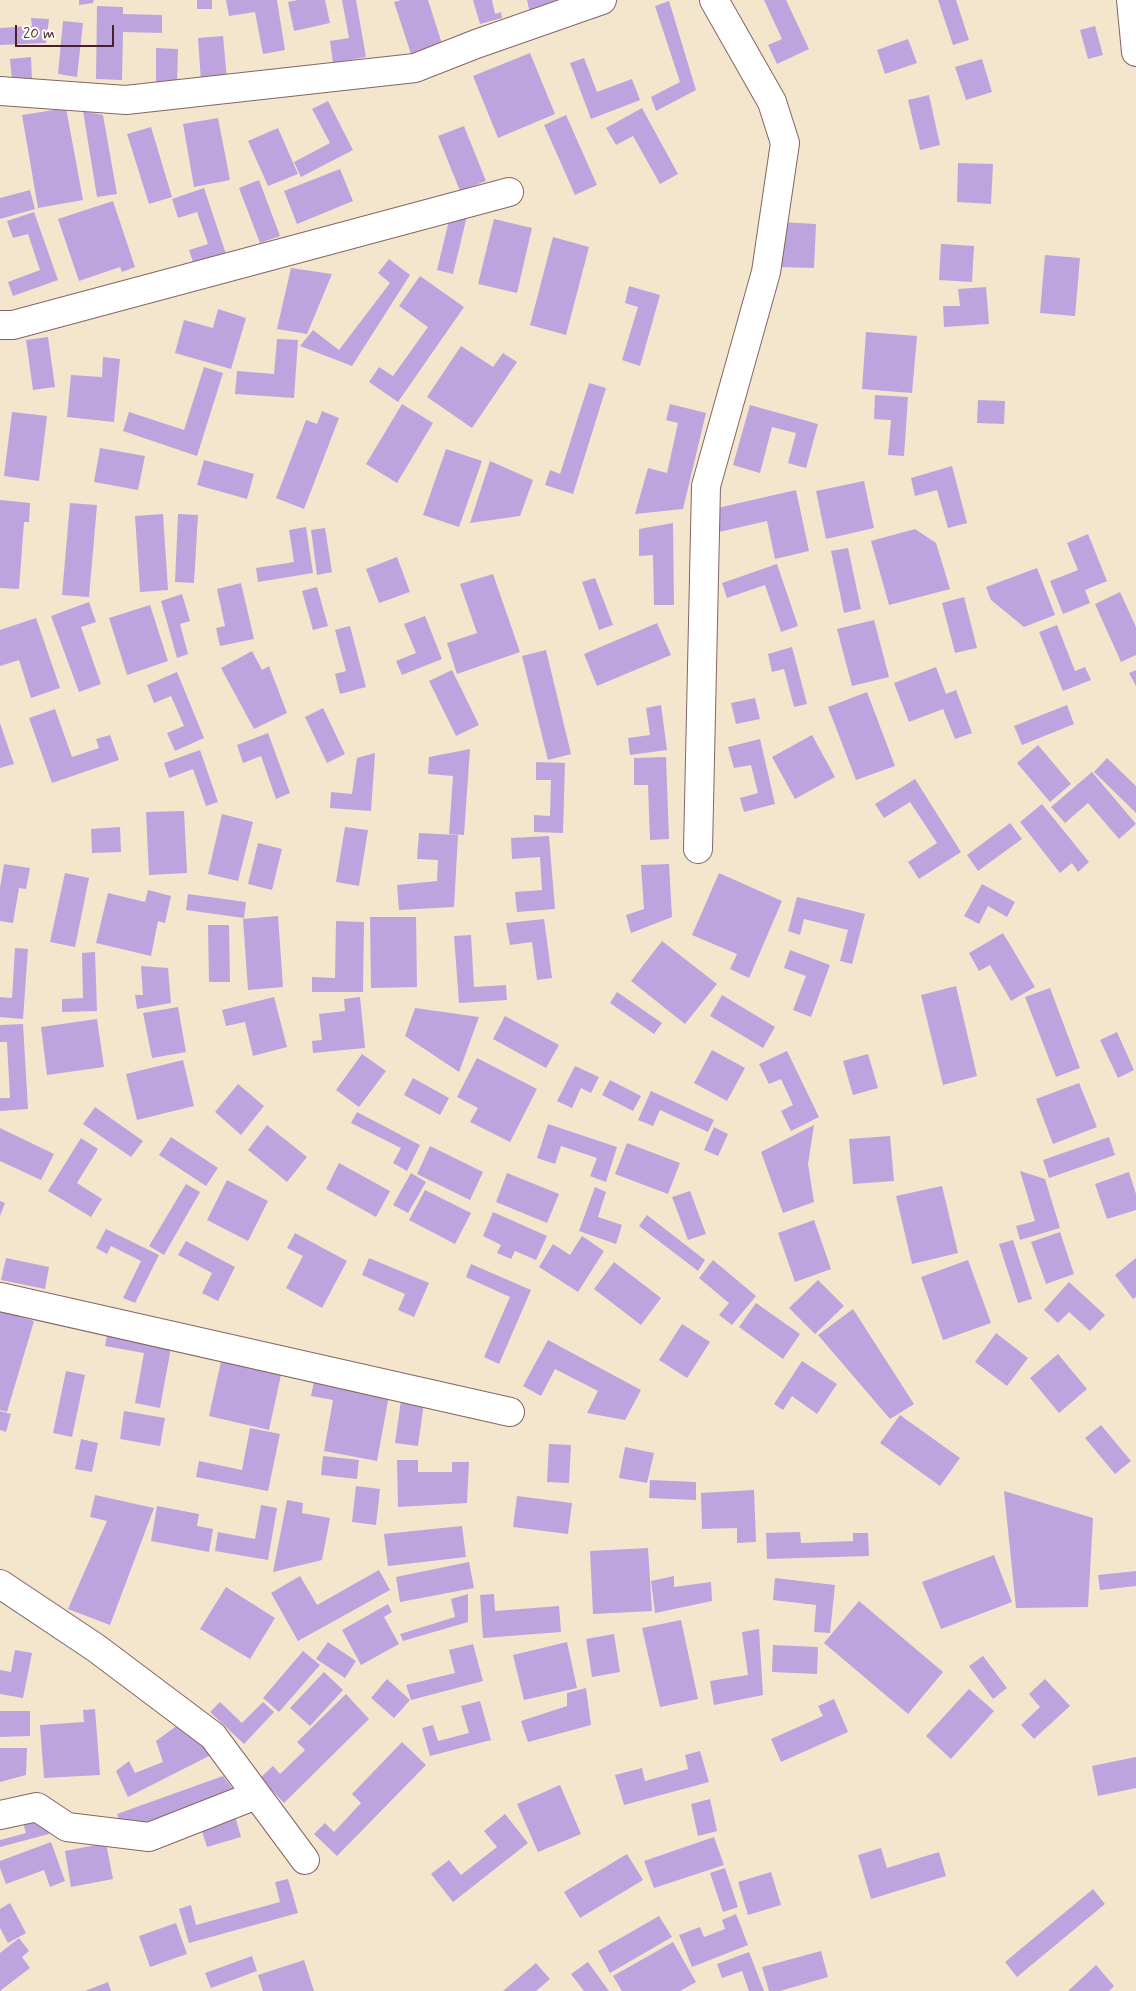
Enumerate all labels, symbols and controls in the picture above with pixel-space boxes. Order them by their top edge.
scale bar [18,15,116,47]
text: 20 m [23,24,55,44]

